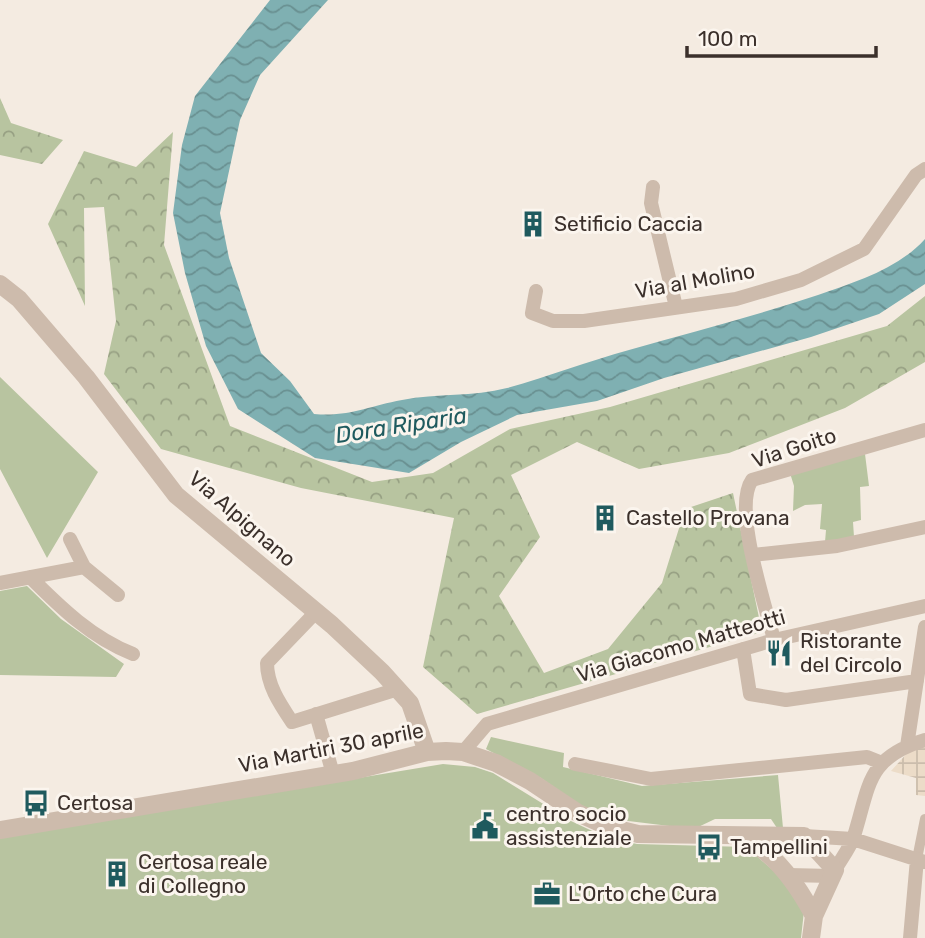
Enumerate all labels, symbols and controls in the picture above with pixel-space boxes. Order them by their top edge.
scale bar [687,14,876,58]
text: 100 m [698,26,757,51]
building icon: Setificio Caccia [518,209,548,239]
place label: Setificio Caccia [554,211,703,236]
street label: Via al Molino [633,258,757,303]
water label: Dora Riparia [333,401,469,449]
street label: Via Goito [749,422,839,473]
street label: Via Alpignano [184,465,301,572]
building icon: Castello Provana [590,503,620,533]
place label: Castello Provana [626,505,790,530]
street label: Via Giacomo Matteotti [574,604,788,687]
place label: Ristorante del Circolo [800,628,902,677]
restaurant icon: Ristorante del Circolo [764,638,794,668]
street label: Via Martiri 30 aprile [236,717,426,778]
bus stop icon: Certosa [21,788,51,818]
place label: Certosa [57,790,133,815]
place label: centro socio assistenziale [506,801,632,850]
public building icon: centro socio assistenziale [470,811,500,841]
bus stop icon: Tampellini [694,832,724,862]
place label: Tampellini [730,834,828,859]
place label: Certosa reale di Collegno [138,849,267,898]
building icon: Certosa reale di Collegno [102,859,132,889]
office icon: L'Orto che Cura [532,879,562,909]
place label: L'Orto che Cura [568,881,717,906]

